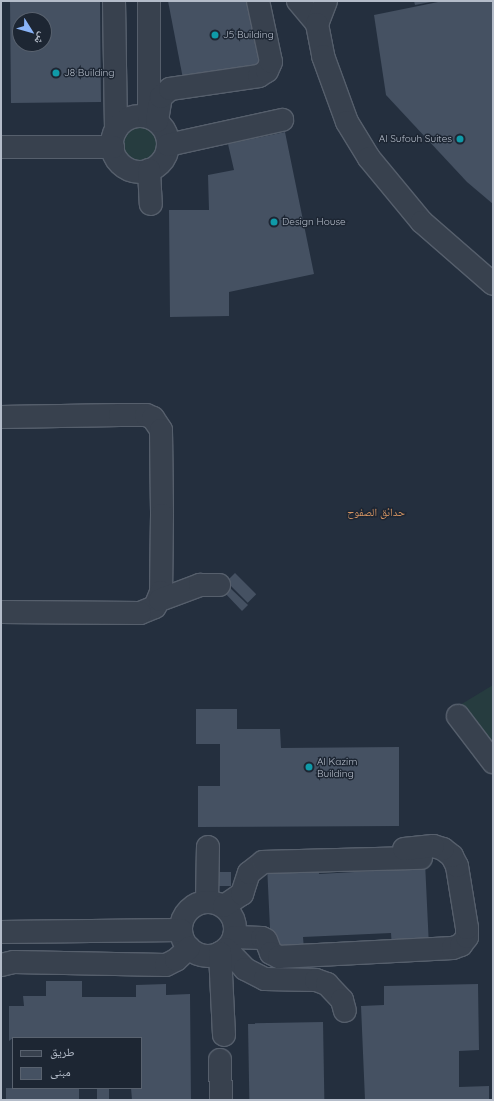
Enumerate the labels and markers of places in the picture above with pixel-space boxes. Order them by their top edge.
place label: J5 Building [223,29,274,41]
marker: J5 Building [210,30,220,40]
place label: J8 Building [64,67,115,79]
marker: J8 Building [51,68,61,78]
place label: Al Sufouh Suites [379,133,452,145]
marker: Al Sufouh Suites [455,134,465,144]
place label: Design House [282,216,346,228]
marker: Design House [269,217,279,227]
place label: Al Kazim Building [317,755,357,778]
marker: Al Kazim Building [304,762,314,772]

